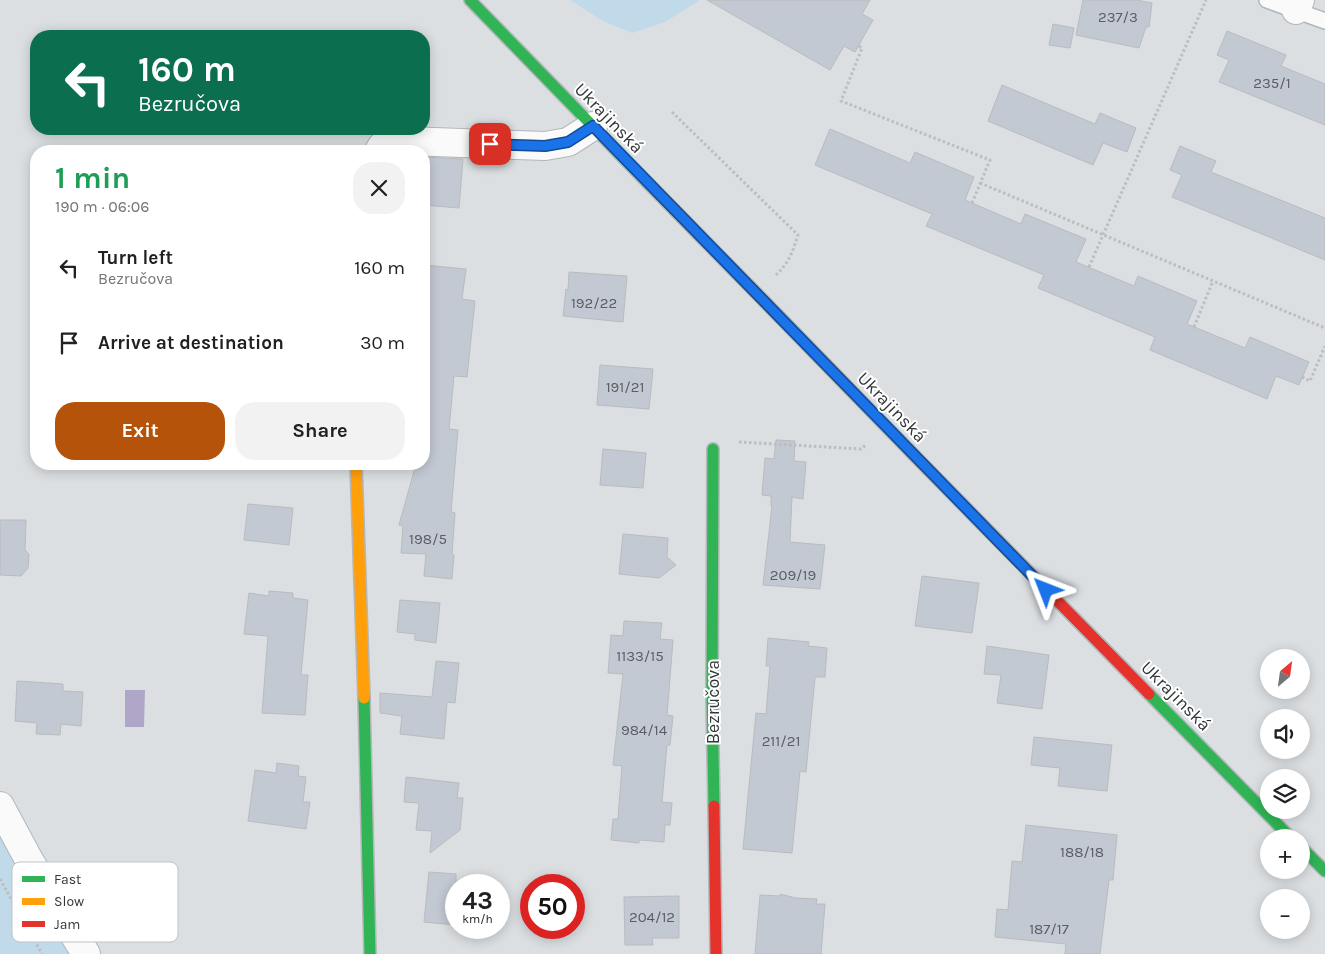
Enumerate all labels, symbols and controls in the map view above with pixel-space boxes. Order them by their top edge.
house number: 237/3 [1098,8,1138,26]
text: 160 m [138,49,236,90]
icon: left [55,50,120,115]
house number: 235/1 [1253,74,1291,92]
street label: Ukrajinská [570,78,648,158]
text: Bezručova [138,91,241,117]
pin [469,123,511,165]
icon: arrive [476,130,504,158]
text: 1 min [55,160,130,196]
button: close [353,162,405,214]
text: 190 m · 06:06 [55,197,149,216]
text: Turn left [98,247,173,269]
icon: left [55,254,83,282]
text: 160 m [354,257,405,279]
text: Bezručova [98,269,173,288]
house number: 192/22 [571,294,617,312]
icon: arrive [55,329,83,357]
text: Arrive at destination [98,332,284,354]
text: 30 m [360,332,405,354]
street label: Ukrajinská [853,367,931,447]
house number: 191/21 [606,378,644,396]
button: Exit [55,402,225,460]
button: Share [235,402,405,460]
house number: 198/5 [409,530,447,548]
position arrow [1019,563,1071,615]
house number: 209/19 [770,566,816,584]
house number: 1133/15 [616,647,664,665]
north arrow [1260,649,1310,699]
map controls [1260,649,1310,939]
street label: Ukrajinská [1137,657,1215,735]
street label: Bezručova [702,660,724,744]
button: sound [1260,709,1310,759]
house number: 984/14 [621,721,668,739]
house number: 211/21 [762,732,800,750]
button: layers [1260,769,1310,819]
button: + [1260,829,1310,879]
house number: 188/18 [1060,843,1104,861]
legend [12,862,178,942]
text: Fast [54,871,81,888]
speed limit sign: 50 [520,874,585,939]
text: 43 [462,886,493,915]
button: − [1260,889,1310,939]
text: Slow [54,893,84,910]
house number: 204/12 [629,908,675,926]
text: km/h [462,912,493,926]
text: Jam [54,916,80,933]
house number: 187/17 [1029,920,1069,938]

